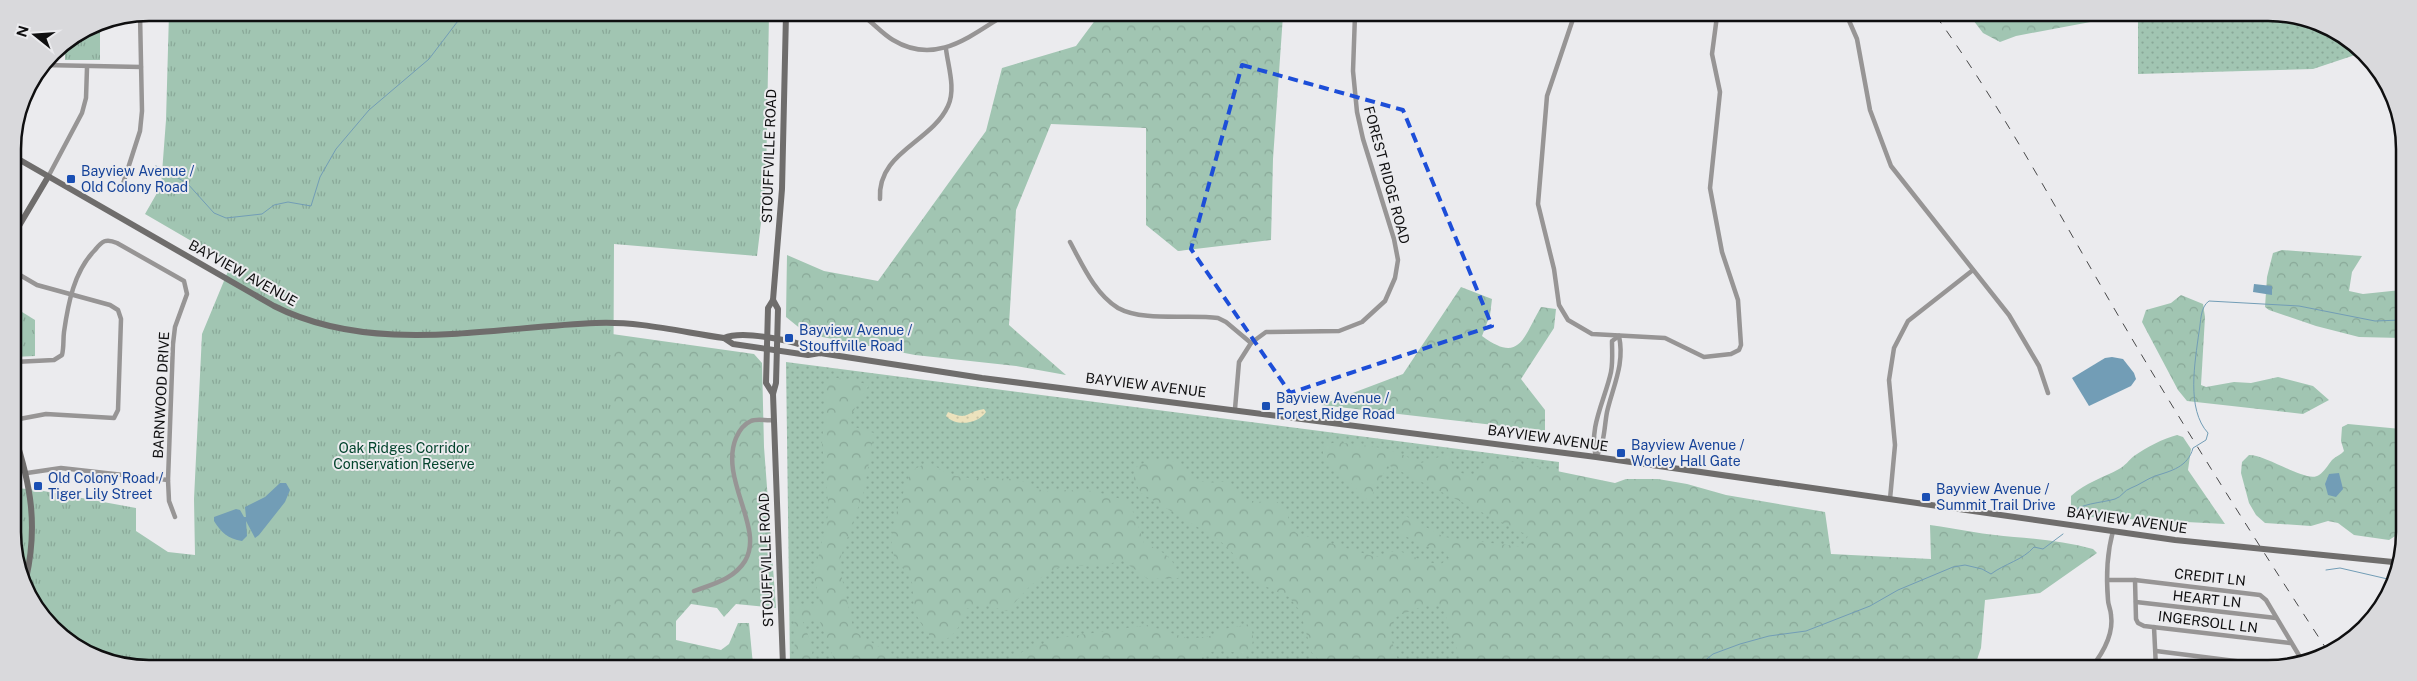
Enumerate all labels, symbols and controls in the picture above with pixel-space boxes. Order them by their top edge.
north arrow [10,10,60,60]
text: N [13,24,32,39]
street label: STOUFFVILLE ROAD [759,89,779,223]
street label: FOREST RIDGE ROAD [1361,104,1413,246]
place label: Bayview Avenue / Old Colony Road [81,163,195,195]
marker: Bayview Avenue / Old Colony Road [65,173,77,185]
street label: BAYVIEW AVENUE [186,237,300,309]
place label: Bayview Avenue / Stouffville Road [799,322,913,354]
street label: BARNWOOD DRIVE [150,331,172,459]
marker: Bayview Avenue / Stouffville Road [783,332,795,344]
street label: BAYVIEW AVENUE [1085,370,1207,400]
place label: Bayview Avenue / Forest Ridge Road [1276,390,1395,422]
marker: Bayview Avenue / Forest Ridge Road [1260,400,1272,412]
street label: BAYVIEW AVENUE [1487,422,1609,454]
place label: Bayview Avenue / Worley Hall Gate [1631,437,1745,469]
park label: Oak Ridges Corridor Conservation Reserve [333,440,475,472]
marker: Bayview Avenue / Worley Hall Gate [1615,447,1627,459]
place label: Old Colony Road / Tiger Lily Street [48,470,163,502]
marker: Old Colony Road / Tiger Lily Street [32,480,44,492]
place label: Bayview Avenue / Summit Trail Drive [1936,481,2056,513]
marker: Bayview Avenue / Summit Trail Drive [1920,491,1932,503]
street label: STOUFFVILLE ROAD [756,493,776,627]
street label: BAYVIEW AVENUE [2066,504,2188,536]
street label: CREDIT LN [2173,565,2247,589]
street label: HEART LN [2172,587,2242,611]
street label: INGERSOLL LN [2157,608,2259,636]

